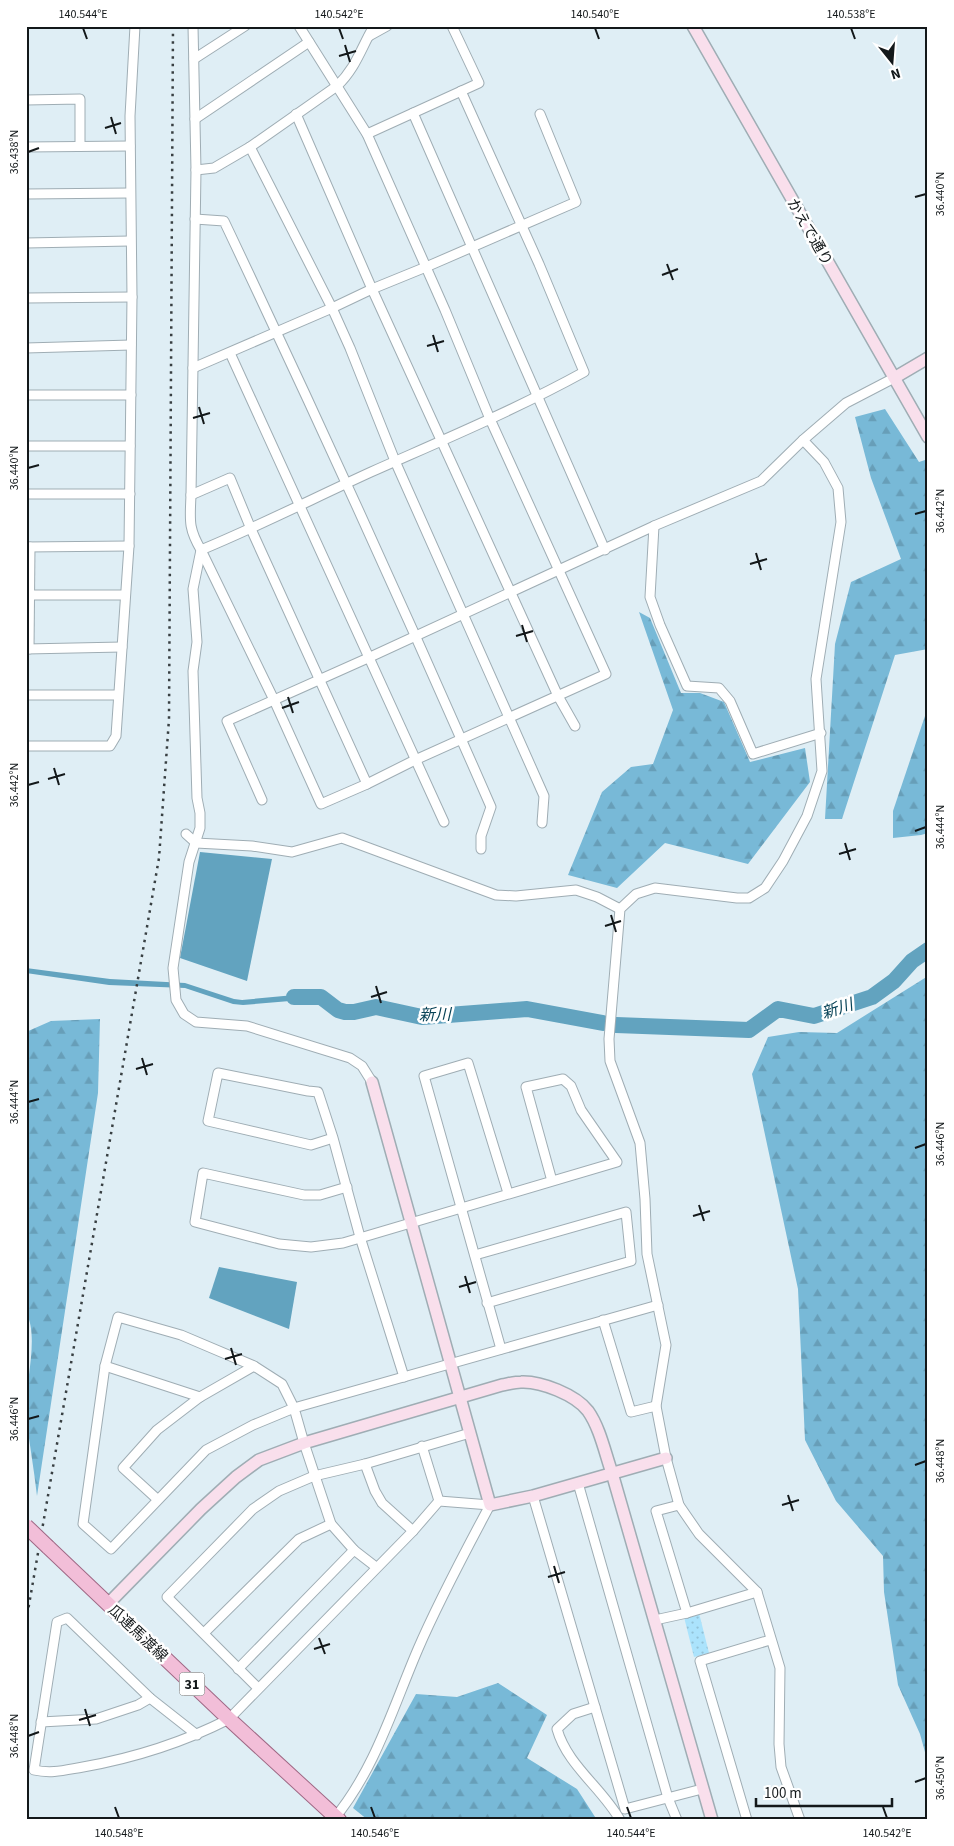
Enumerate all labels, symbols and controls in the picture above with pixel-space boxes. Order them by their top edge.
text: 140.544°E [58,6,108,23]
text: 140.542°E [314,6,364,23]
text: 140.540°E [570,6,620,23]
text: 140.538°E [826,6,876,23]
north arrow [866,38,916,88]
text: N [888,63,903,84]
text: 36.438°N [6,130,23,174]
text: 36.440°N [932,172,949,216]
street label: かえで通り [782,195,837,270]
text: 36.440°N [6,446,23,490]
text: 36.442°N [932,489,949,533]
text: 36.442°N [6,763,23,807]
text: 36.444°N [932,805,949,849]
water label: 新川 [819,993,858,1024]
water label: 新川 [419,1004,453,1026]
text: 36.444°N [6,1080,23,1124]
text: 36.446°N [932,1122,949,1166]
text: 36.446°N [6,1397,23,1441]
text: 36.448°N [932,1439,949,1483]
street label: 瓜連馬渡線 [103,1600,172,1667]
road number: 31 [180,1672,204,1696]
text: 36.448°N [6,1714,23,1758]
text: 36.450°N [932,1756,949,1800]
scale bar [756,1776,893,1808]
text: 100 m [764,1783,802,1804]
text: 140.548°E [94,1825,144,1842]
text: 140.546°E [350,1825,400,1842]
text: 140.544°E [606,1825,656,1842]
text: 140.542°E [862,1825,912,1842]

